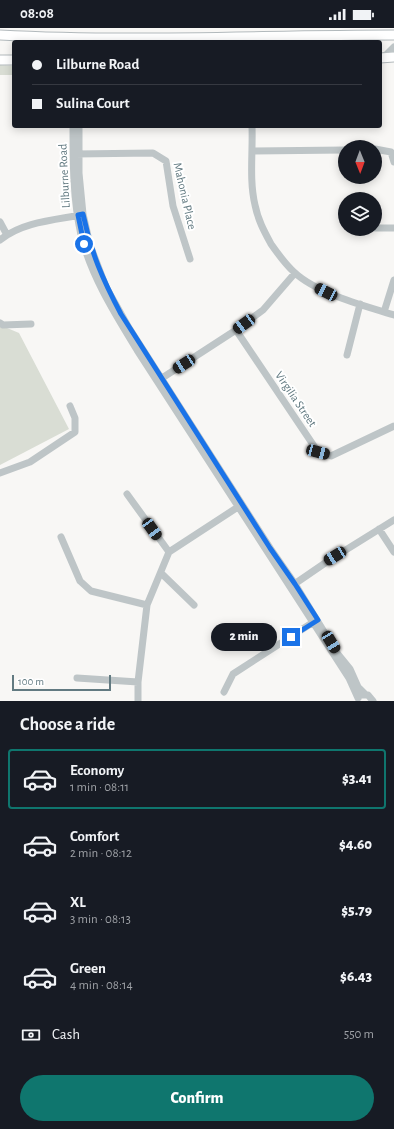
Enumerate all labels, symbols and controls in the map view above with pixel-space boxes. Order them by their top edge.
text: 08:08 [20,6,54,21]
text: Lilburne Road [56,57,139,72]
text: Sulina Court [56,96,130,111]
north arrow [338,140,382,184]
map controls [338,140,382,236]
street label: Lilburne Road [56,143,72,209]
street label: Mahonia Place [171,161,199,231]
button: layers [338,192,382,236]
route start [75,235,93,253]
car [313,281,339,303]
car [231,312,257,336]
car [171,352,197,376]
street label: Virgilia Street [273,369,319,429]
car [305,443,331,461]
car [140,516,164,542]
car [322,545,348,567]
callout: 2 min [211,623,277,651]
route end [282,628,300,646]
car [320,629,342,655]
text: 2 min [229,630,259,643]
scale bar [12,673,111,692]
text: 100 m [18,676,44,687]
text: Choose a ride [20,716,115,734]
icon: car [22,761,58,797]
text: Economy [70,763,124,778]
text: $3.41 [342,771,372,786]
text: 1 min · 08:11 [70,781,129,794]
icon: car [22,827,58,863]
text: Comfort [70,829,119,844]
text: $4.60 [339,837,372,852]
text: 2 min · 08:12 [70,847,132,860]
icon: car [22,893,58,929]
text: XL [70,895,86,910]
text: $5.79 [341,903,372,918]
text: 3 min · 08:13 [70,913,131,926]
icon: car [22,959,58,995]
text: Green [70,961,106,976]
text: $6.43 [340,969,372,984]
text: 4 min · 08:14 [70,979,133,992]
icon: cash [20,1024,42,1046]
text: Cash [52,1027,80,1042]
text: 550 m [344,1028,374,1041]
button: Confirm [20,1075,374,1121]

